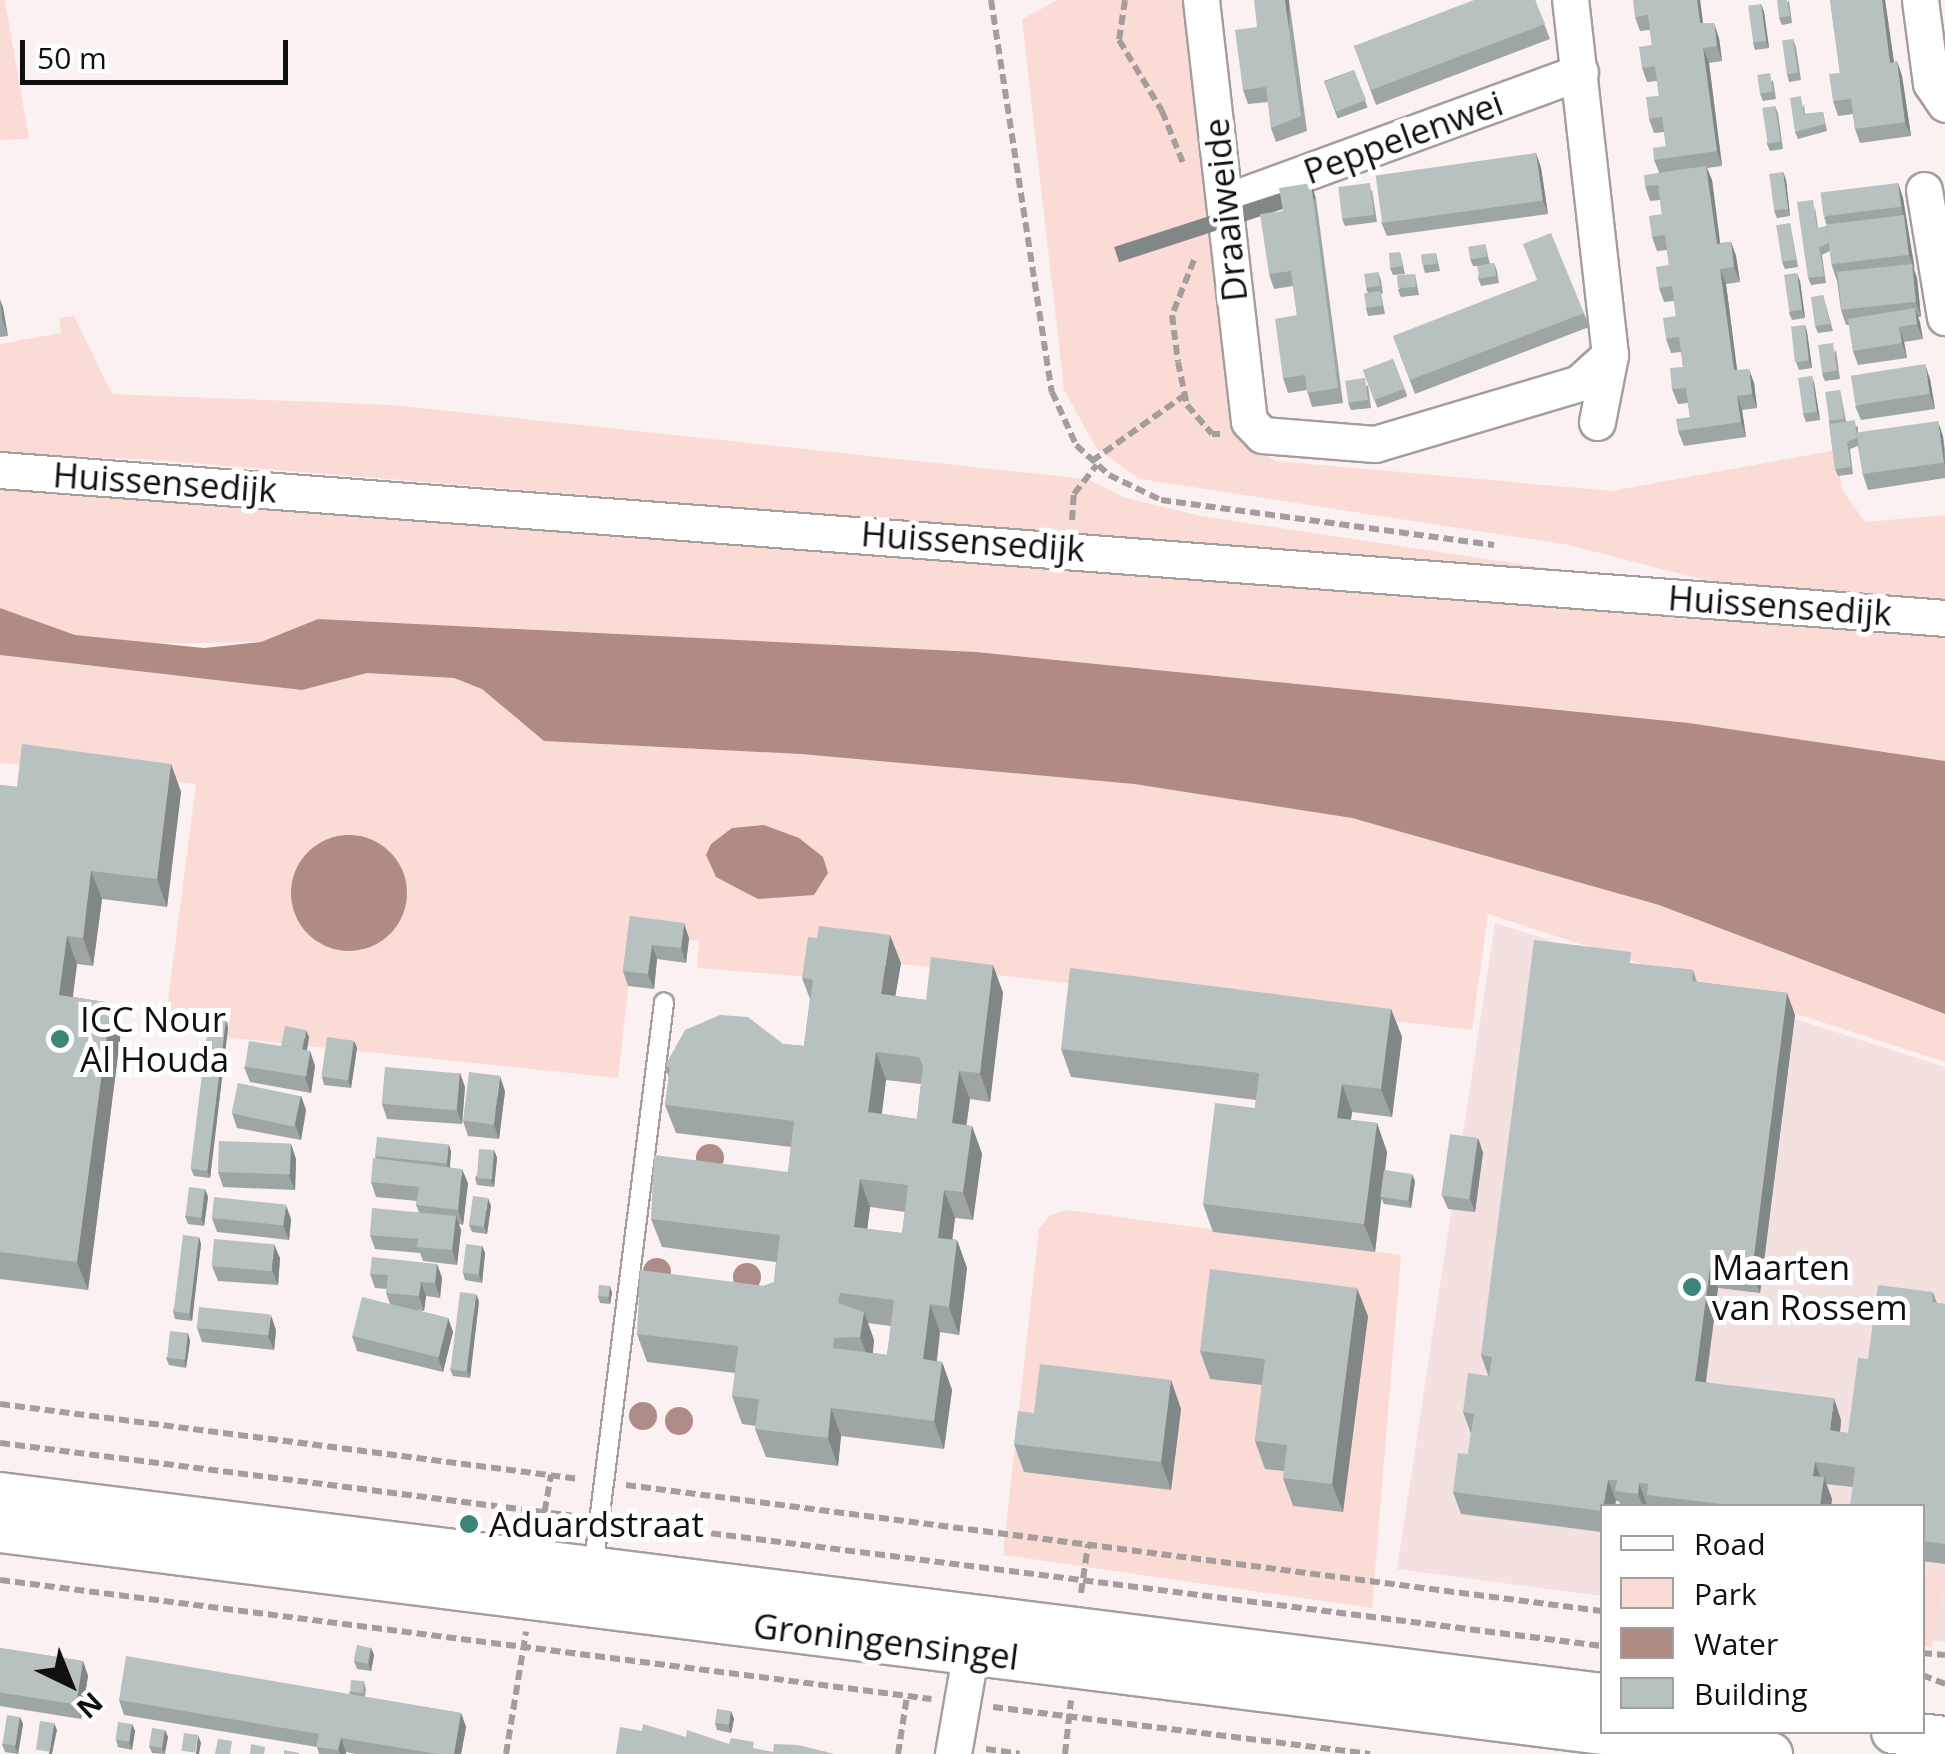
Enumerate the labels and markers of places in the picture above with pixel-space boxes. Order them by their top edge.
place label: ICC Nour Al Houda [80,998,229,1080]
marker: ICC Nour Al Houda [49,1028,71,1050]
place label: Maarten van Rossem [1712,1246,1908,1328]
marker: Maarten van Rossem [1681,1276,1703,1298]
place label: Aduardstraat [489,1503,704,1545]
marker: Aduardstraat [458,1513,480,1535]

